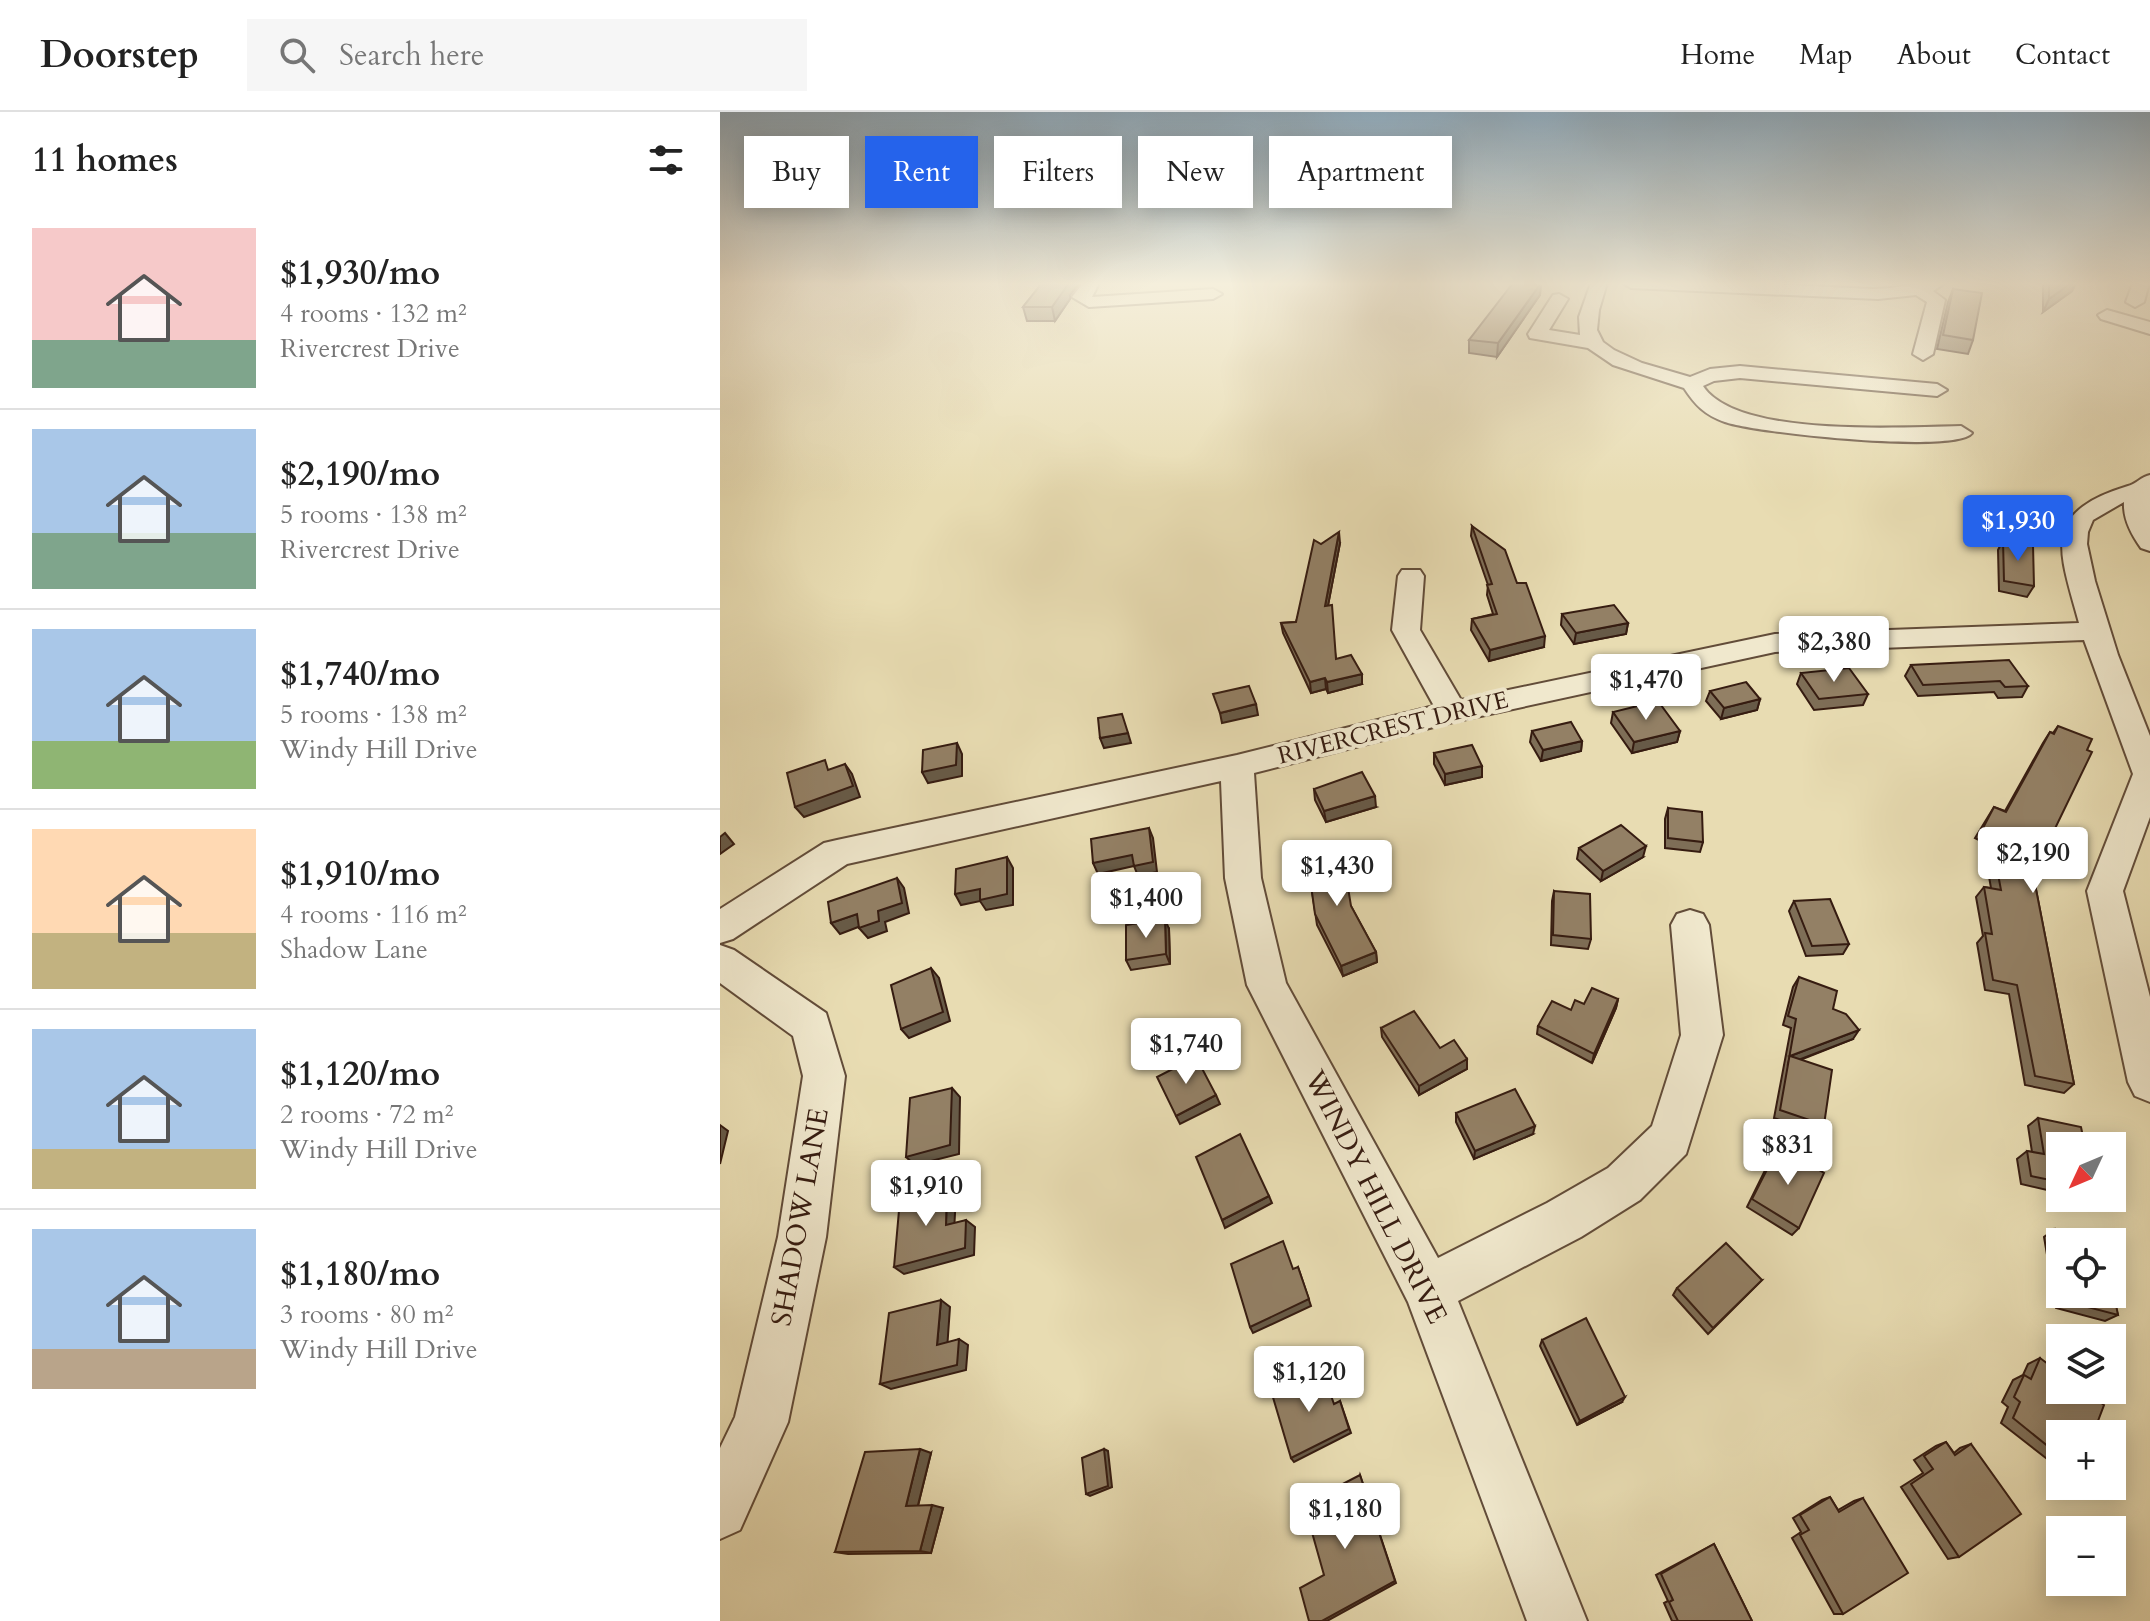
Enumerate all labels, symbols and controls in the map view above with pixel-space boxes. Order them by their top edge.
search box [247,19,807,91]
text: Doorstep [40,29,199,81]
icon: search [275,33,319,77]
text: Search here [339,35,484,76]
text: Home [1680,36,1755,74]
text: Map [1799,36,1853,74]
text: About [1897,36,1971,74]
text: Contact [2015,36,2110,74]
chip: Buy [744,136,849,208]
chip: Rent [865,136,978,208]
chip: Filters [994,136,1122,208]
chip: New [1138,136,1253,208]
chip: Apartment [1269,136,1452,208]
text: 11 homes [32,137,178,183]
icon: filters [644,138,688,182]
text: $1,930/mo [280,250,440,296]
icon: home [96,260,192,356]
text: 4 rooms · 132 m² [280,296,467,331]
text: Rivercrest Drive [280,331,460,366]
text: $2,190/mo [280,451,440,497]
icon: home [96,461,192,557]
pin: $1,930 [1953,495,2083,563]
text: 5 rooms · 138 m² [280,497,467,532]
text: $1,930 [1981,503,2055,538]
text: Rivercrest Drive [280,532,460,567]
pin: $2,380 [1769,616,1899,684]
text: $2,380 [1797,624,1871,659]
text: $1,740/mo [280,651,440,697]
pin: $1,470 [1581,654,1711,722]
icon: home [96,661,192,757]
text: $1,470 [1609,662,1683,697]
street label: RIVERCREST DRIVE [1274,683,1512,773]
text: 5 rooms · 138 m² [280,697,467,732]
text: Windy Hill Drive [280,732,478,767]
pin: $2,190 [1968,827,2098,895]
text: $2,190 [1996,835,2070,870]
pin: $1,430 [1272,840,1402,908]
text: $1,430 [1300,848,1374,883]
text: $1,910/mo [280,851,440,897]
icon: home [96,861,192,957]
pin: $1,400 [1081,872,1211,940]
text: $1,400 [1109,880,1183,915]
text: 4 rooms · 116 m² [280,897,467,932]
text: Shadow Lane [280,932,428,967]
pin: $1,740 [1121,1018,1251,1086]
text: $1,740 [1149,1026,1223,1061]
text: $1,120/mo [280,1051,440,1097]
icon: home [96,1061,192,1157]
street label: WINDY HILL DRIVE [1295,1063,1456,1330]
text: 2 rooms · 72 m² [280,1097,453,1132]
street label: SHADOW LANE [762,1105,838,1329]
pin: $831 [1741,1119,1835,1187]
text: $831 [1761,1127,1815,1162]
text: Windy Hill Drive [280,1132,478,1167]
north arrow [2046,1132,2126,1212]
map controls [2046,1132,2126,1596]
pin: $1,910 [861,1160,991,1228]
text: $1,910 [889,1168,963,1203]
button: locate [2046,1228,2126,1308]
text: $1,180/mo [280,1251,440,1297]
icon: home [96,1261,192,1357]
text: 3 rooms · 80 m² [280,1297,453,1332]
button: layers [2046,1324,2126,1404]
text: Windy Hill Drive [280,1332,478,1367]
pin: $1,120 [1244,1346,1374,1414]
text: $1,120 [1272,1354,1346,1389]
button: + [2046,1420,2126,1500]
pin: $1,180 [1280,1483,1410,1551]
text: $1,180 [1308,1491,1382,1526]
button: − [2046,1516,2126,1596]

